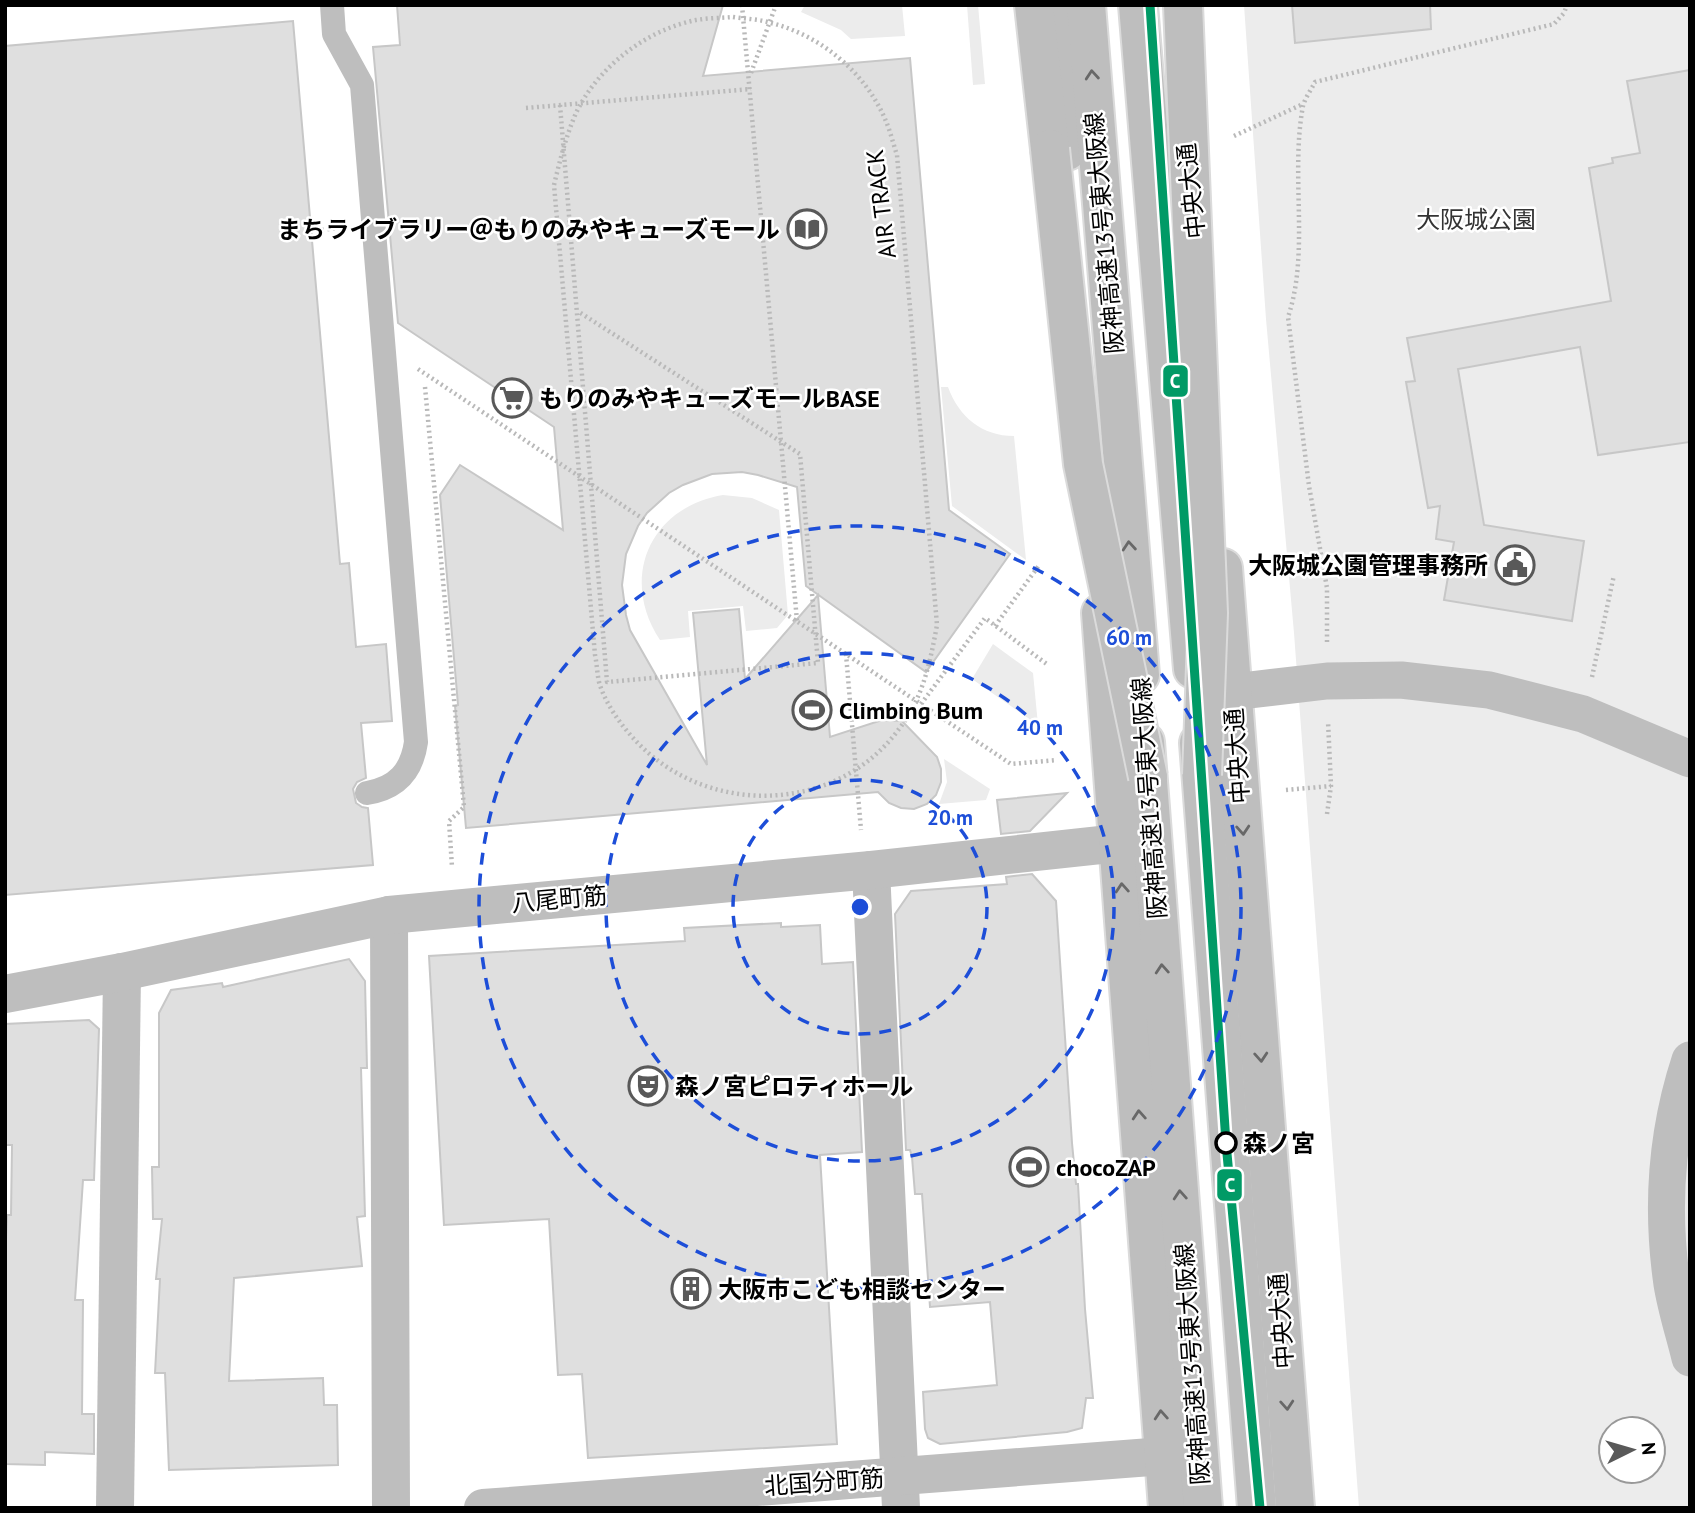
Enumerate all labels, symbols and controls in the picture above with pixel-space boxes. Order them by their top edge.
one-way arrow [1085,70,1100,81]
street label: 阪神高速13号東大阪線 [1078,111,1130,355]
street label: 中央大通 [1171,142,1211,240]
street label: AIR TRACK [859,148,903,260]
park label: 大阪城公園 [1416,204,1536,235]
library icon: まちライブラリー＠もりのみやキューズモール [786,208,828,250]
place label: まちライブラリー＠もりのみやキューズモール [277,214,780,245]
line badge: C [1162,364,1189,398]
text: C [1170,369,1181,393]
supermarket icon: もりのみやキューズモールBASE [491,377,533,419]
place label: もりのみやキューズモールBASE [539,383,880,414]
one-way arrow [1122,541,1137,552]
public building icon: 大阪城公園管理事務所 [1494,544,1536,586]
place label: 大阪城公園管理事務所 [1248,550,1488,581]
text: 60 m [1106,624,1152,651]
street label: 阪神高速13号東大阪線 [1125,676,1173,920]
sports icon: Climbing Bum [791,689,833,731]
place label: Climbing Bum [839,695,983,726]
street label: 中央大通 [1218,707,1256,805]
text: 40 m [1017,714,1063,741]
text: 20 m [927,804,973,831]
one-way arrow [1235,824,1250,835]
street label: 八尾町筋 [510,879,608,919]
one-way arrow [1115,882,1130,893]
centre of rings [848,895,872,919]
one-way arrow [1155,963,1170,974]
one-way arrow [1253,1051,1268,1062]
theatre icon: 森ノ宮ピロティホール [627,1065,669,1107]
place label: 森ノ宮ピロティホール [675,1071,914,1102]
one-way arrow [1132,1109,1147,1120]
place label: 森ノ宮 [1243,1128,1315,1159]
marker: 森ノ宮 [1215,1132,1237,1154]
sports icon: chocoZAP [1008,1146,1050,1188]
place label: chocoZAP [1056,1152,1156,1183]
line badge: C [1216,1168,1243,1202]
text: C [1225,1173,1236,1197]
one-way arrow [1173,1190,1188,1201]
street label: 阪神高速13号東大阪線 [1168,1242,1216,1486]
building icon: 大阪市こども相談センター [670,1268,712,1310]
street label: 中央大通 [1262,1272,1300,1370]
place label: 大阪市こども相談センター [718,1274,1006,1305]
one-way arrow [1279,1400,1294,1411]
one-way arrow [1154,1409,1169,1420]
north arrow [1597,1415,1667,1485]
text: N [1636,1441,1661,1456]
street label: 北国分町筋 [763,1462,885,1502]

